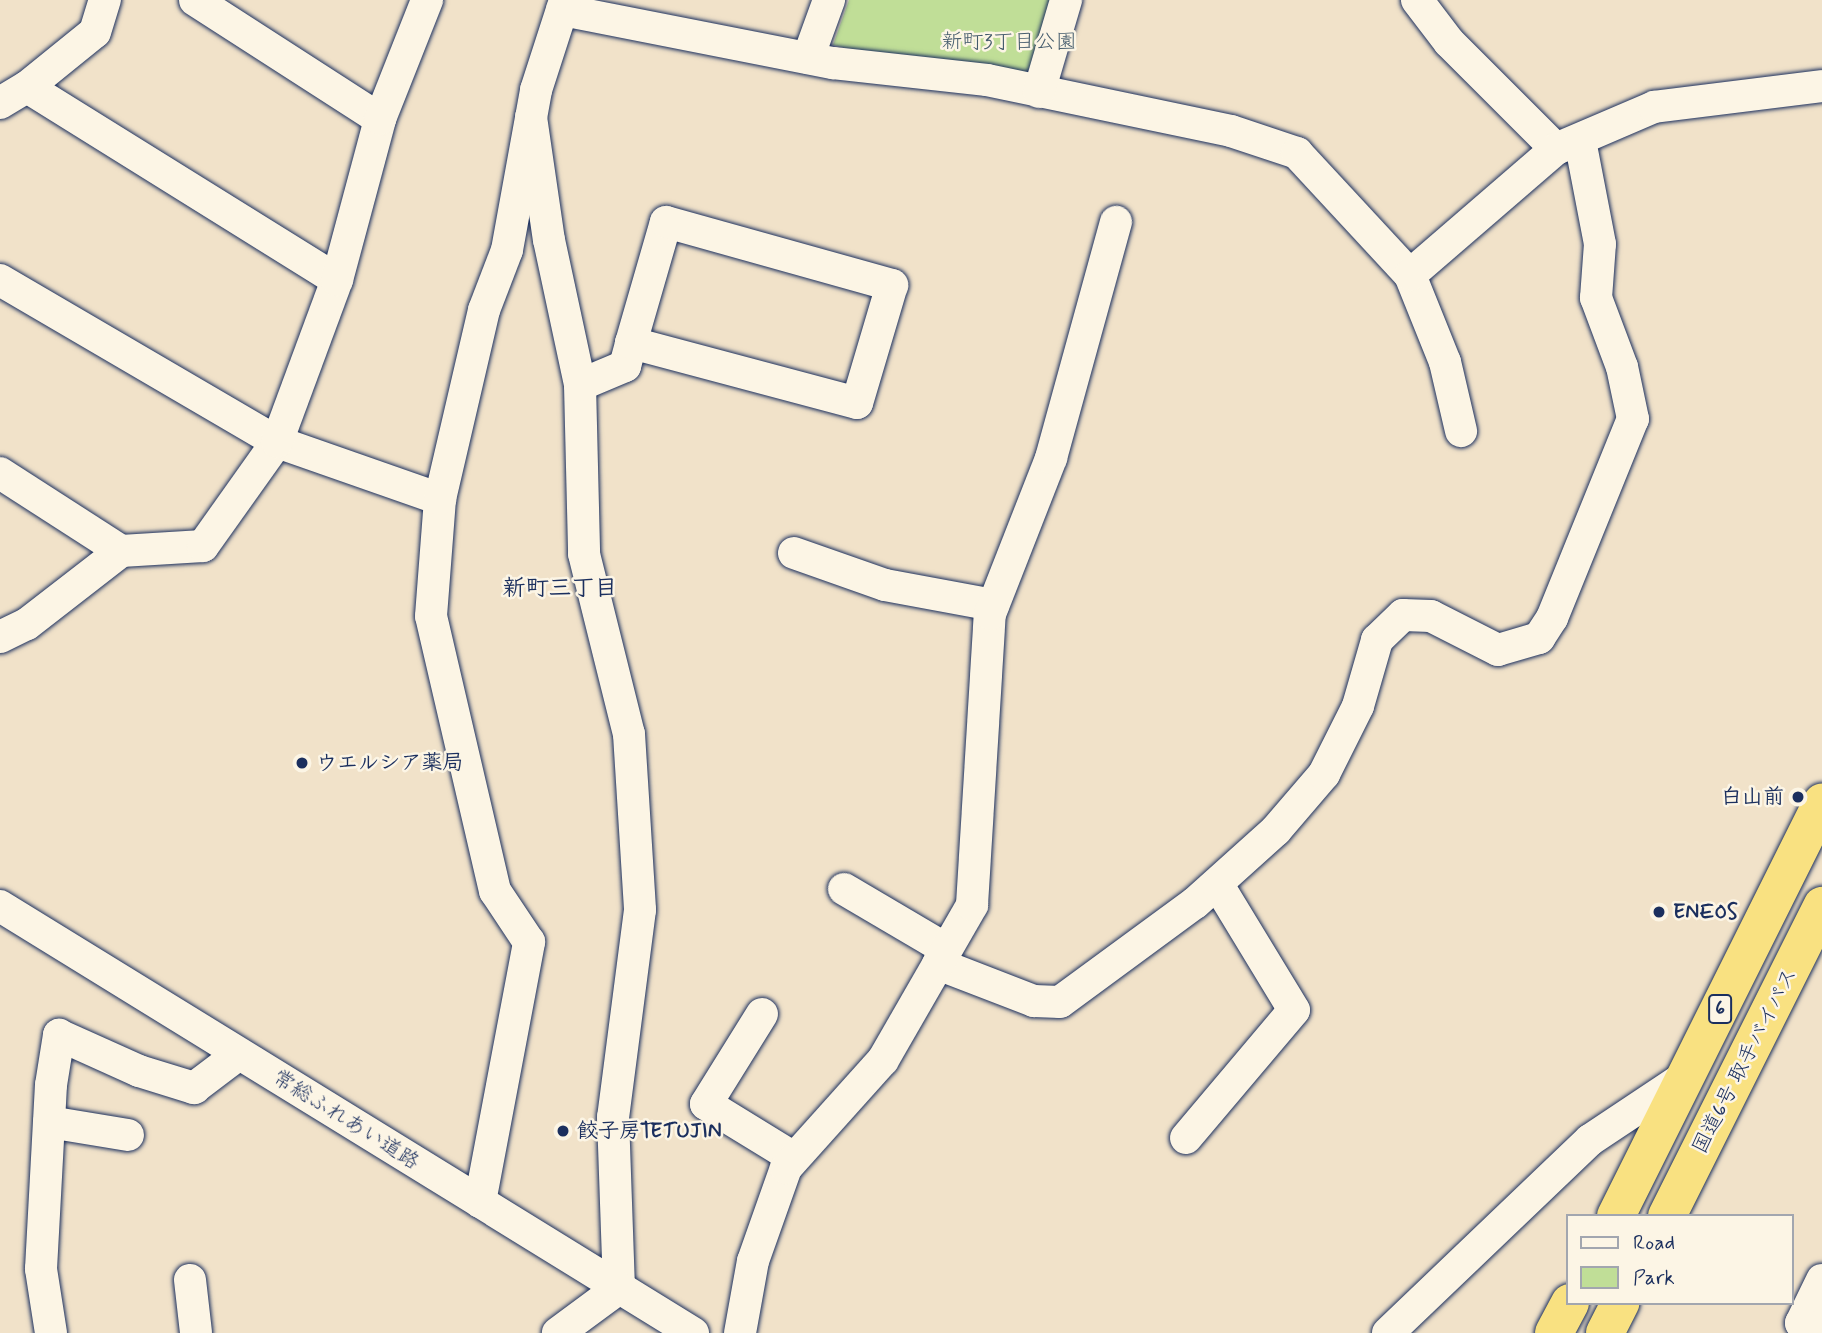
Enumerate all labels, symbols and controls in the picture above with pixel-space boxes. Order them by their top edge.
park label: 新町3丁目公園 [941,29,1077,55]
district label: 新町三丁目 [503,575,617,603]
place label: ウエルシア薬局 [316,750,463,776]
marker: ウエルシア薬局 [294,755,310,771]
place label: 白山前 [1721,784,1784,810]
marker: 白山前 [1790,789,1806,805]
place label: ENEOS [1673,899,1738,925]
marker: ENEOS [1651,904,1667,920]
street label: 国道6号 取手バイパス [1687,964,1803,1158]
road number: 6 [1708,993,1732,1024]
street label: 常総ふれあい道路 [268,1065,424,1175]
place label: 餃子房TETUJIN [577,1118,722,1144]
marker: 餃子房TETUJIN [555,1123,571,1139]
legend [1566,1214,1794,1305]
text: Road [1633,1229,1675,1257]
text: Park [1633,1264,1675,1292]

